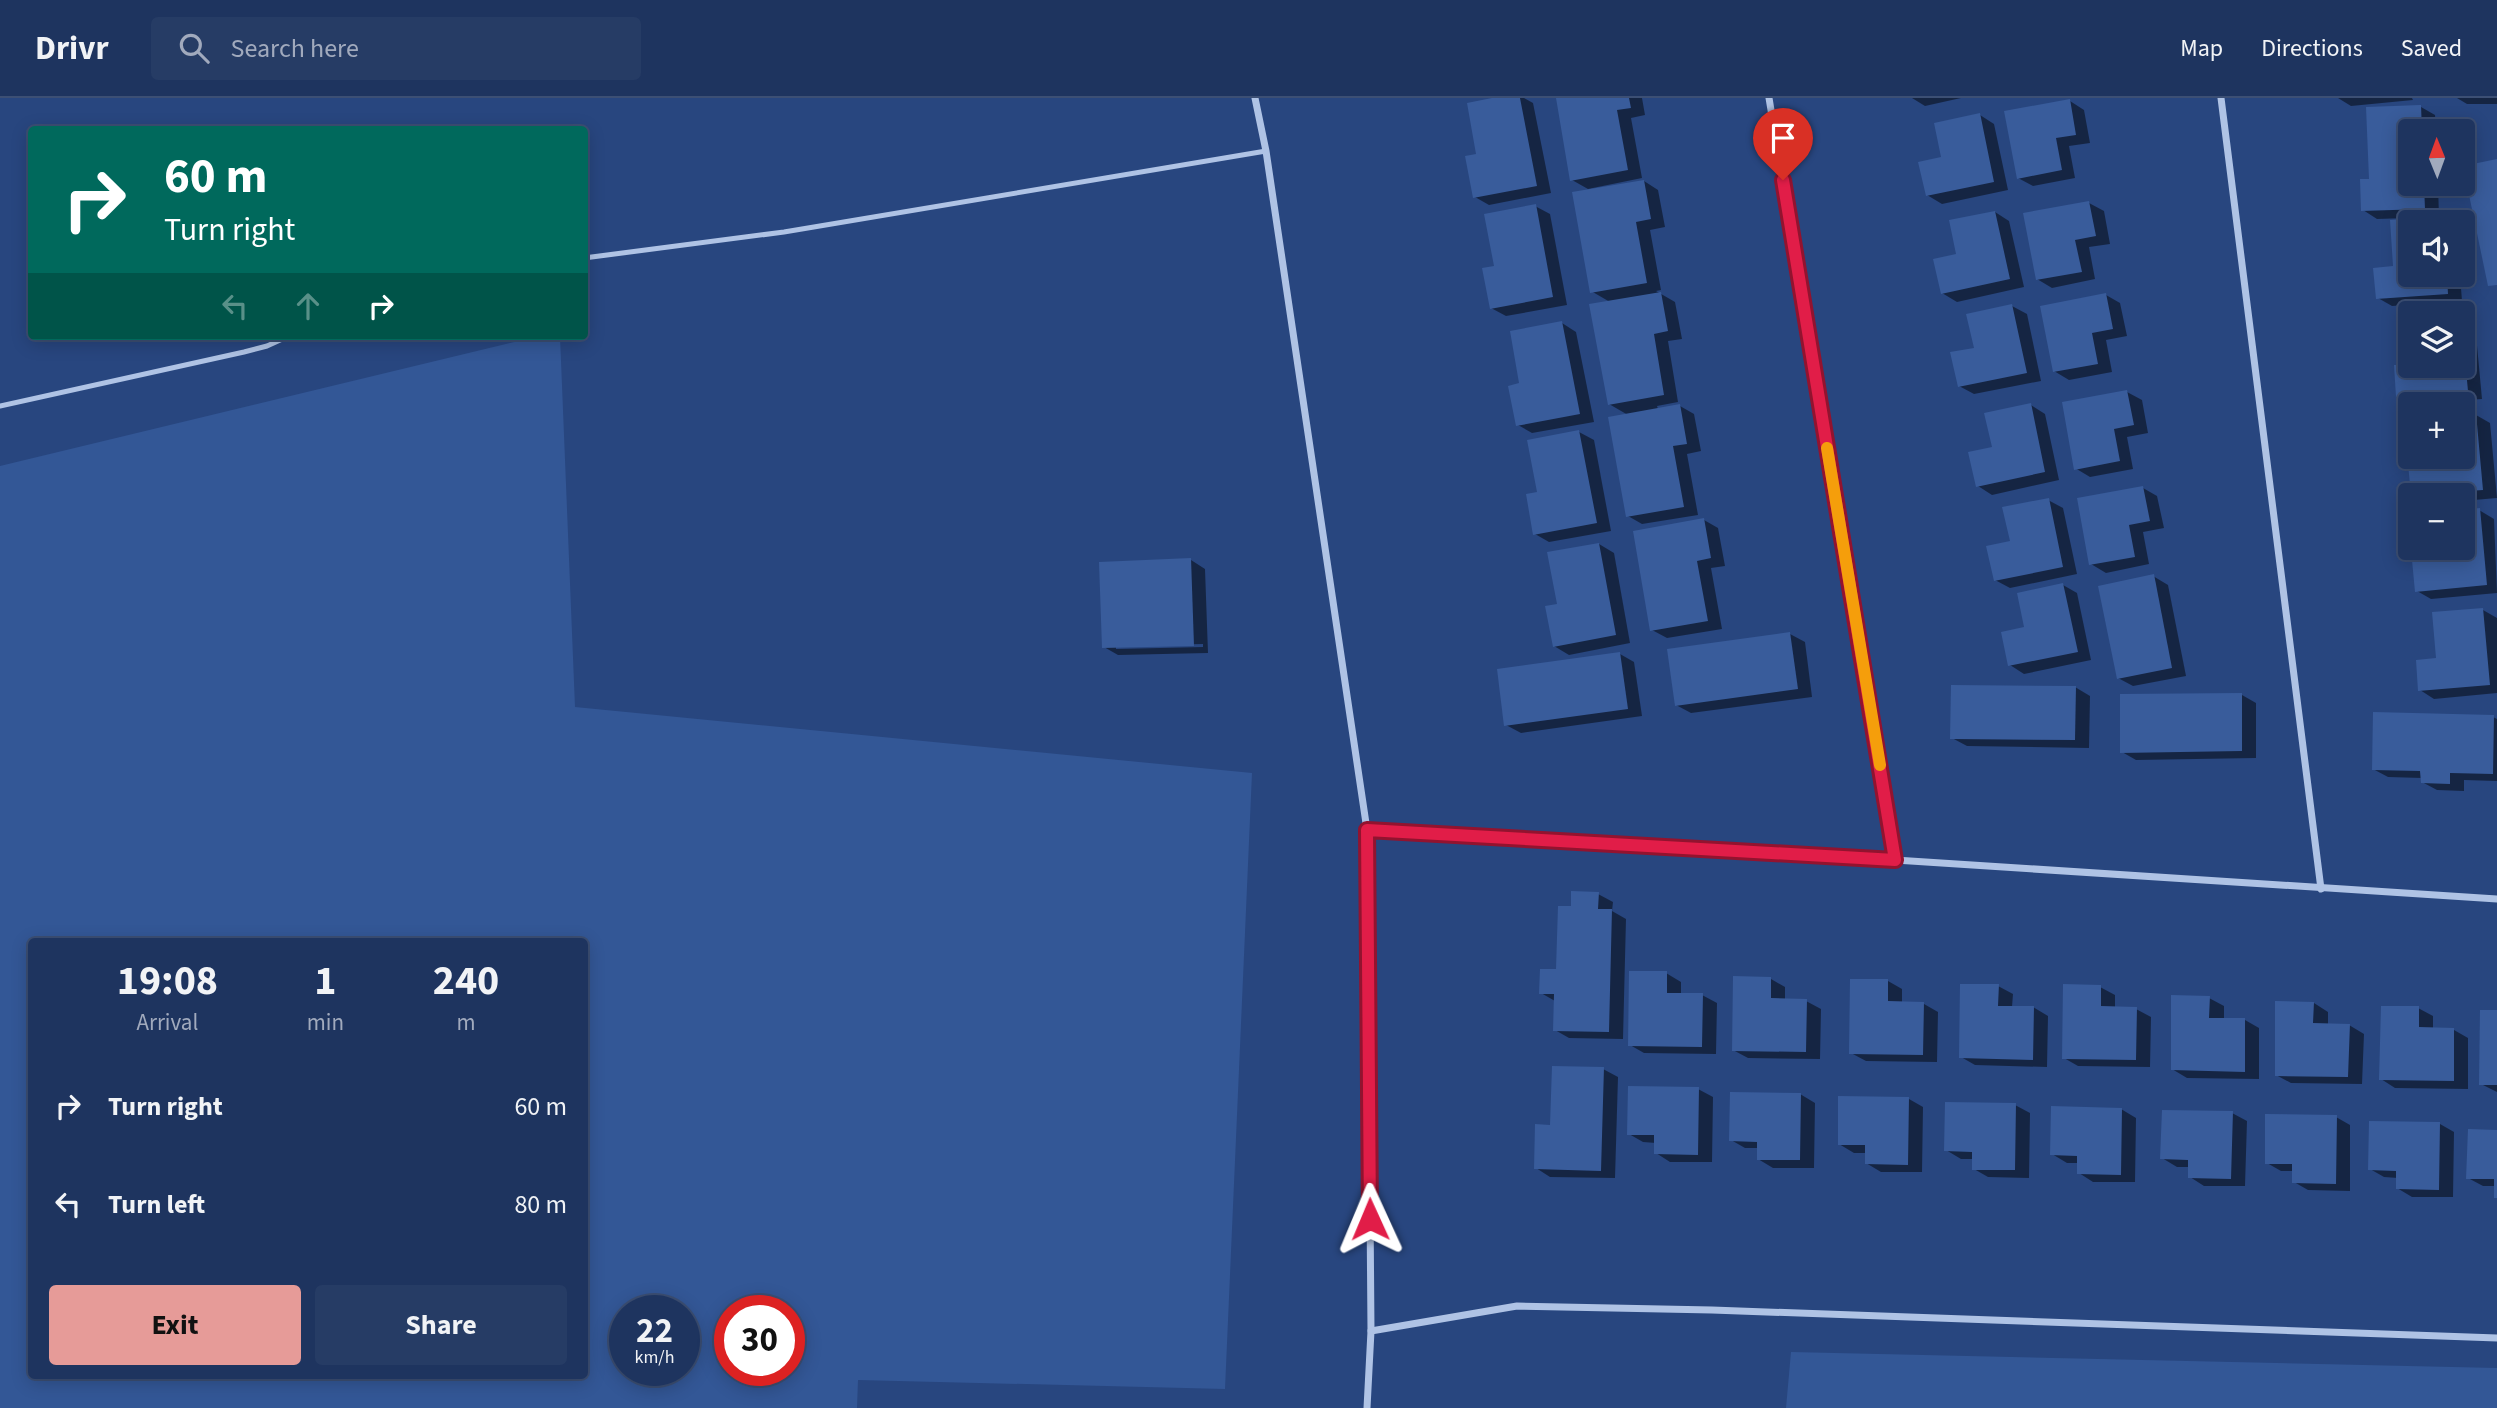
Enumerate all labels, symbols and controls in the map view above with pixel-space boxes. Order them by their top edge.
search box [151,17,641,80]
text: Drivr [35,25,109,72]
icon: search [175,29,213,67]
text: Search here [231,30,359,67]
text: Map [2180,31,2223,66]
text: Directions [2261,31,2363,66]
text: Saved [2401,31,2462,66]
pin [1753,108,1813,180]
icon: arrive [1764,119,1802,157]
north arrow [2398,119,2474,196]
map controls [2398,119,2475,560]
text: 60 m [164,142,268,212]
icon: right [49,154,140,245]
text: Turn right [164,207,295,253]
button: sound [2398,210,2475,287]
icon: left [216,287,254,325]
icon: ahead [289,287,327,325]
icon: right [362,287,400,325]
button: layers [2398,301,2475,378]
button: + [2398,392,2475,469]
button: − [2398,483,2475,560]
text: 19:08 [117,951,218,1011]
text: 1 [314,951,336,1011]
text: 240 [433,951,499,1011]
text: Arrival [136,1006,198,1039]
text: min [307,1006,344,1039]
text: m [456,1006,476,1039]
icon: right [49,1087,87,1125]
text: Turn right [108,1088,223,1125]
text: 60 m [514,1088,567,1125]
position arrow [1333,1182,1407,1256]
icon: left [49,1185,87,1223]
text: Turn left [108,1186,205,1223]
text: 80 m [514,1186,567,1223]
button: Exit [49,1285,301,1365]
button: Share [315,1285,567,1365]
speed limit sign: 30 [714,1295,805,1386]
text: 22 [636,1306,673,1356]
text: km/h [635,1345,674,1370]

